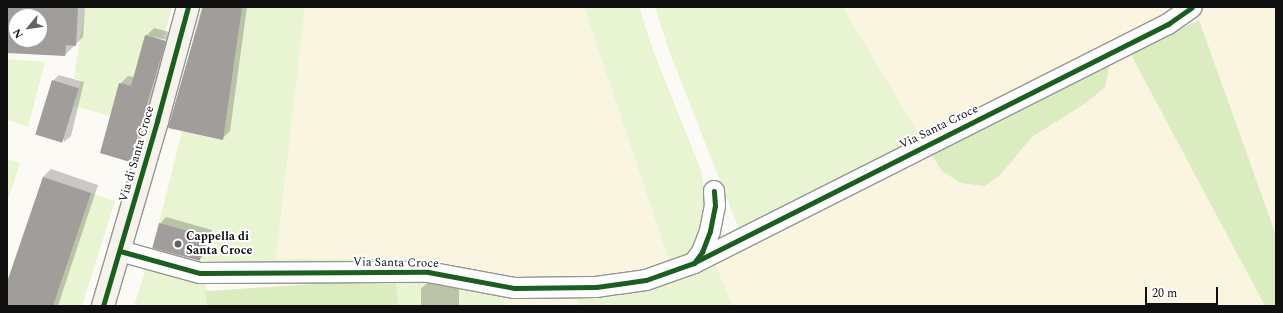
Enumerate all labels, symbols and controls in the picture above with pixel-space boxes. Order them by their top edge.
north arrow [8,8,48,48]
text: N [8,26,28,42]
street label: Via Santa Croce [897,102,981,152]
street label: Via di Santa Croce [116,104,158,204]
place label: Cappella di Santa Croce [186,230,252,258]
marker: Cappella di Santa Croce [173,239,183,249]
street label: Via Santa Croce [353,255,439,271]
scale bar [1147,279,1220,305]
text: 20 m [1152,284,1177,303]

